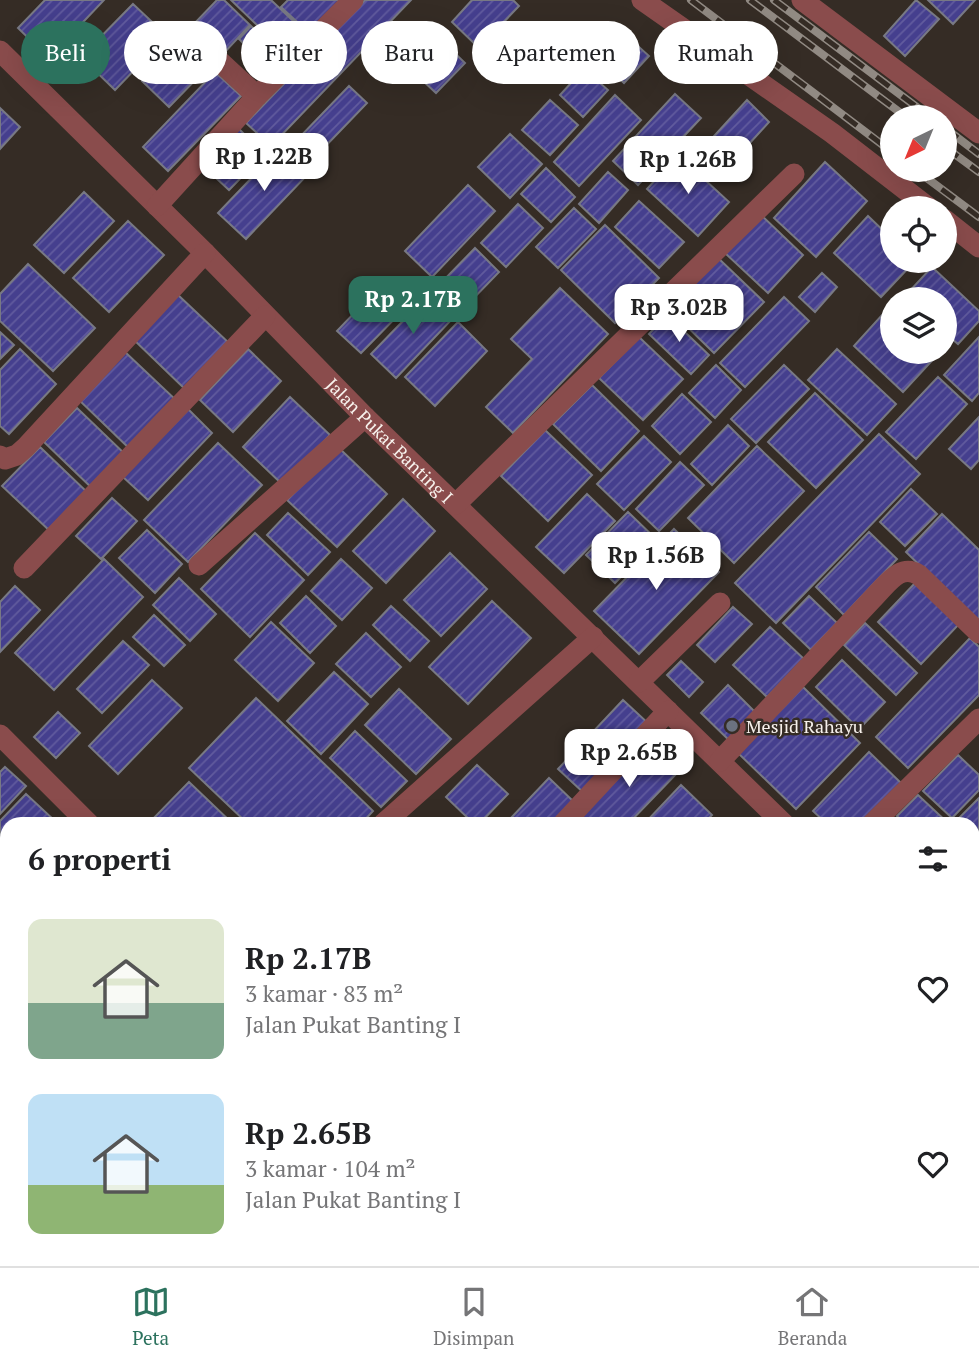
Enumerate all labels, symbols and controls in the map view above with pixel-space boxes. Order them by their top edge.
chip: Beli [21,21,110,84]
chip: Sewa [124,21,227,84]
chip: Filter [241,21,347,84]
chip: Baru [361,21,458,84]
chip: Apartemen [472,21,640,84]
chip: Rumah [654,21,778,84]
north arrow [880,105,957,182]
map controls [880,105,957,364]
pin: Rp 1.22B [192,134,336,193]
pin: Rp 1.26B [616,136,760,196]
text: Rp 1.22B [216,140,312,171]
text: Rp 1.26B [640,143,736,174]
button: locate [880,196,957,273]
pin: Rp 2.17B [341,276,485,336]
text: Rp 2.17B [365,283,461,314]
pin: Rp 3.02B [607,284,751,344]
button: layers [880,287,957,364]
text: Rp 3.02B [631,291,727,322]
street label: Jalan Pukat Banting I [321,372,458,508]
pin: Rp 1.56B [584,532,728,592]
text: Rp 1.56B [608,539,704,570]
place label: Mesjid Rahayu [746,714,863,738]
marker: Mesjid Rahayu [724,718,740,734]
pin: Rp 2.65B [557,730,701,789]
text: Rp 2.65B [581,736,677,767]
text: 6 properti [28,839,171,879]
icon: filters [914,840,952,878]
text: Rp 2.17B [245,938,371,978]
icon: home [84,947,168,1031]
icon: heart [914,970,952,1008]
text: 3 kamar · 83 m² [245,978,403,1009]
text: Jalan Pukat Banting I [245,1009,461,1040]
text: Rp 2.65B [245,1113,371,1153]
icon: home [84,1122,168,1206]
icon: heart [914,1145,952,1183]
text: 3 kamar · 104 m² [245,1153,415,1184]
text: Jalan Pukat Banting I [245,1184,461,1215]
tab: Peta [132,1283,170,1350]
tab: Disimpan [433,1283,514,1350]
tab: Beranda [778,1283,847,1350]

